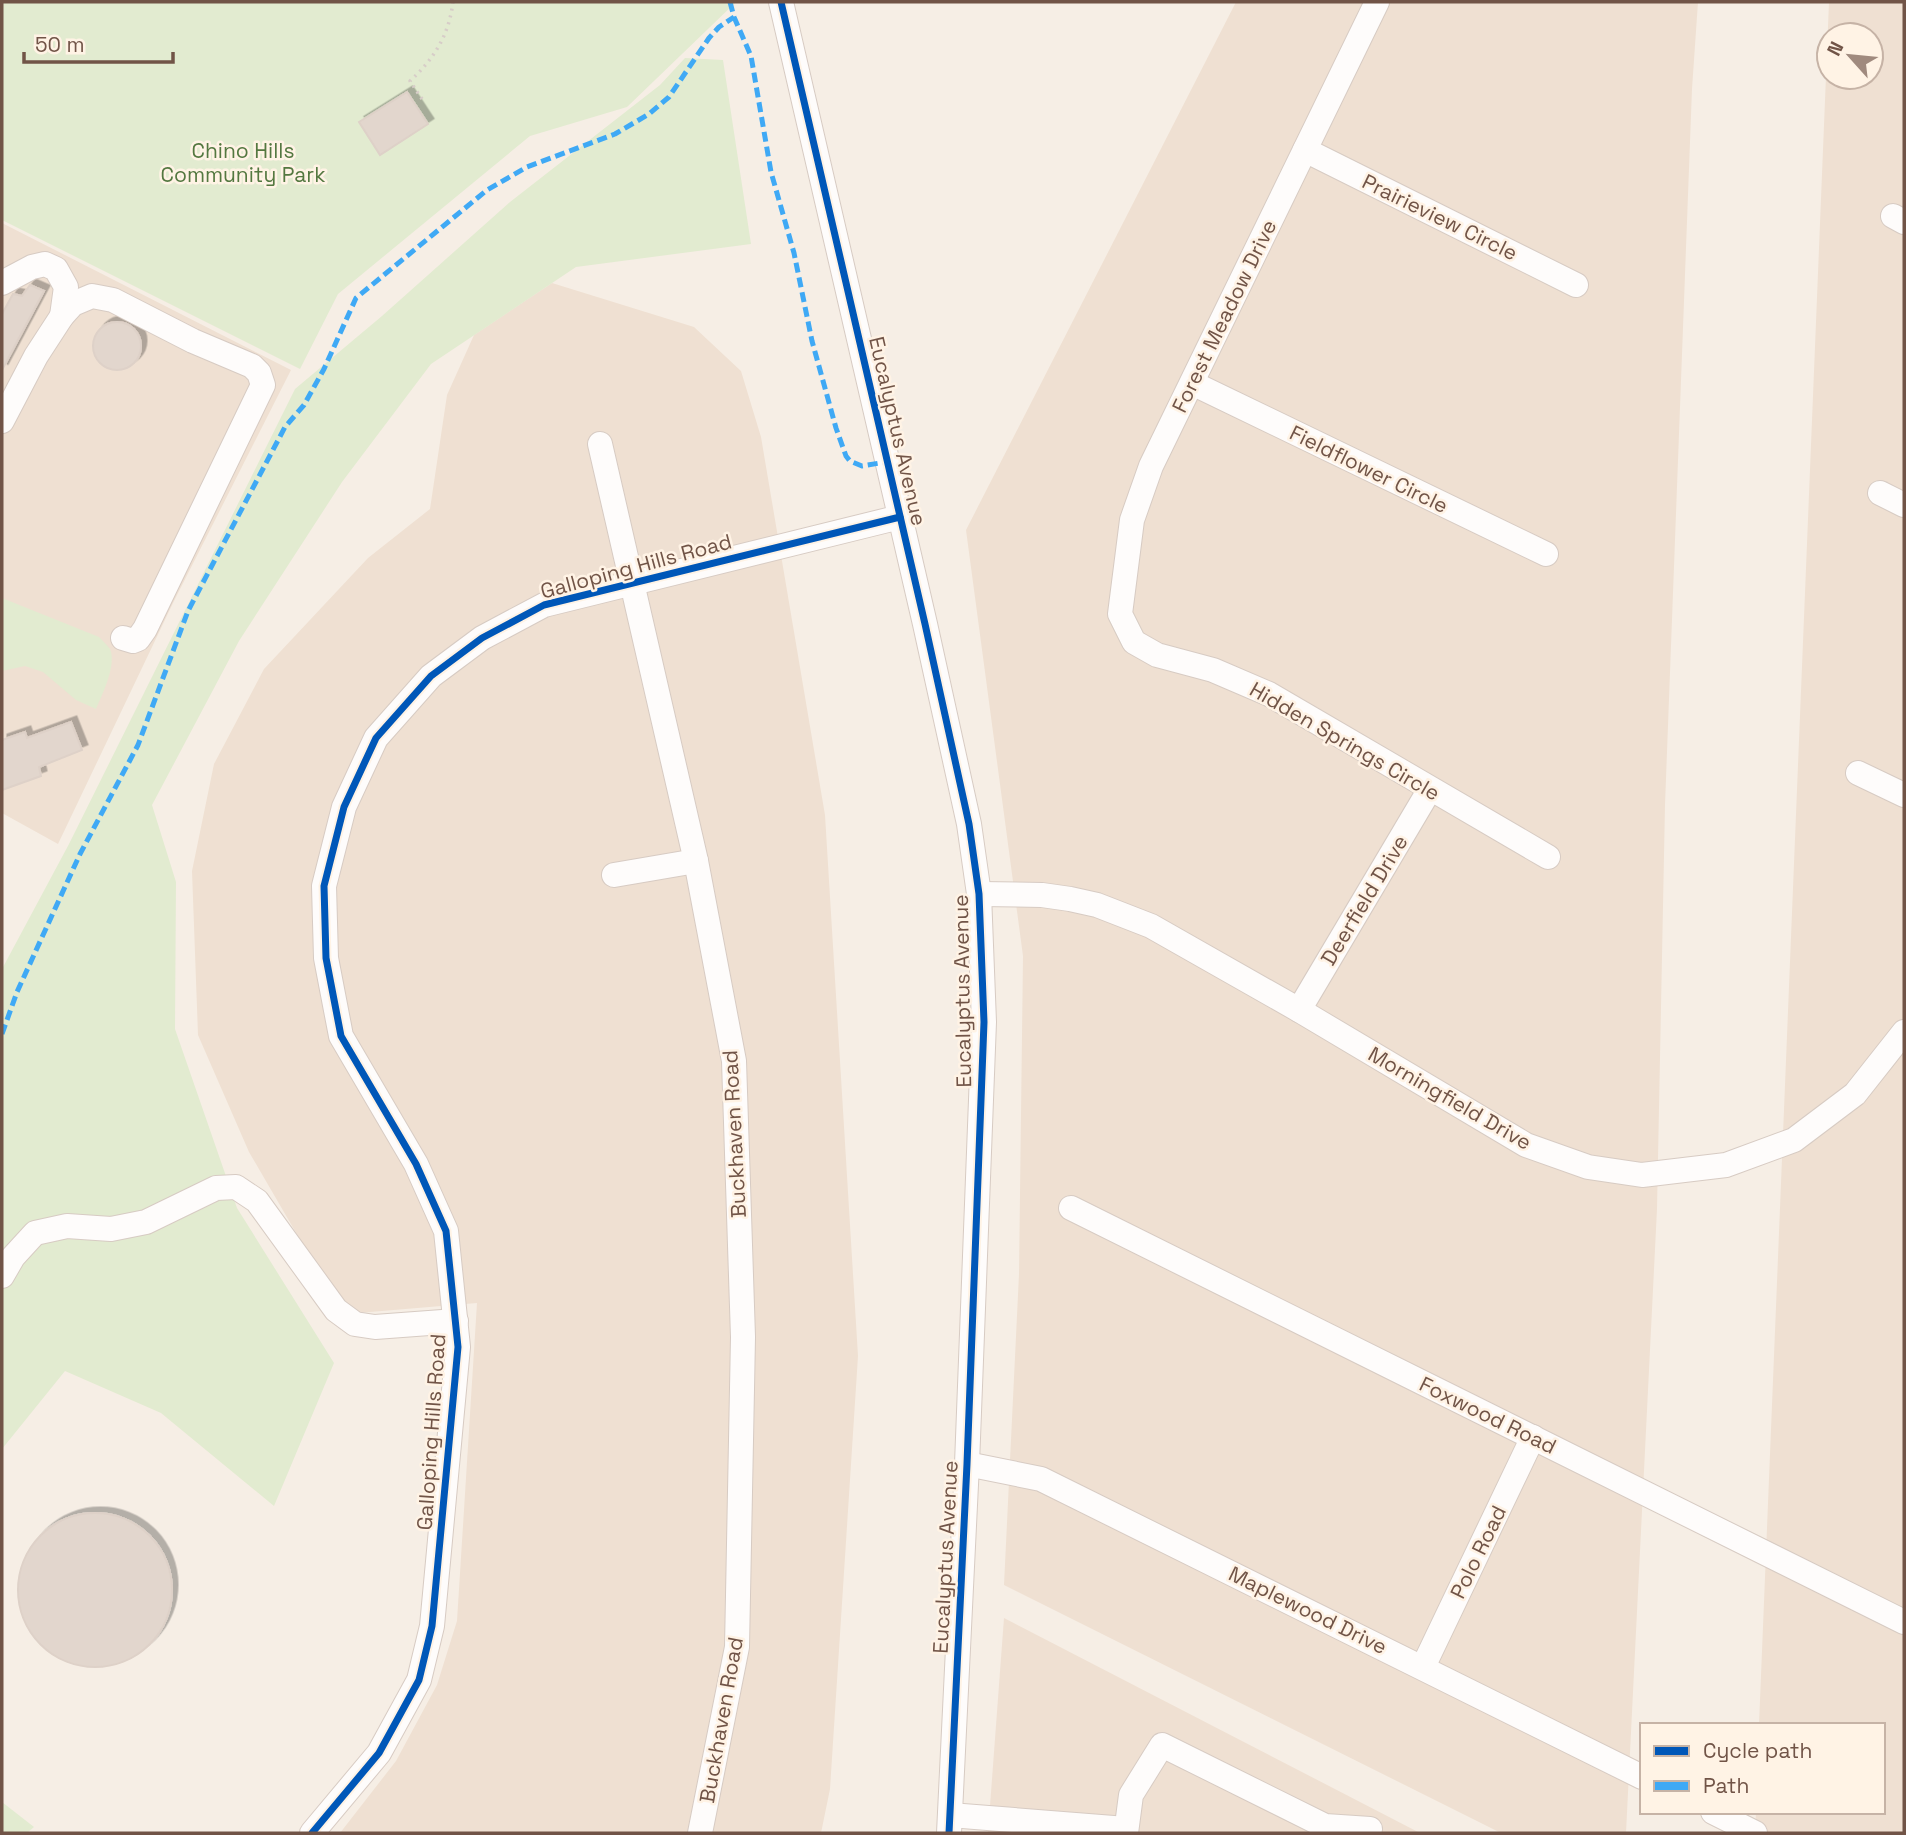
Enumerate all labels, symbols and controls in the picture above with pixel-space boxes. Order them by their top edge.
scale bar [24,21,173,65]
north arrow [1815,21,1885,91]
text: 50 m [35,31,85,58]
text: N [1821,37,1849,60]
park label: Chino Hills Community Park [161,137,325,188]
street label: Prairieview Circle [1358,168,1522,266]
street label: Forest Meadow Drive [1166,215,1282,417]
street label: Eucalyptus Avenue [863,334,933,528]
street label: Fieldflower Circle [1285,419,1453,519]
street label: Galloping Hills Road [537,527,735,605]
street label: Hidden Springs Circle [1245,676,1445,806]
street label: Deerfield Drive [1314,830,1414,970]
street label: Eucalyptus Avenue [947,894,977,1088]
street label: Morningfield Drive [1364,1040,1536,1156]
street label: Buckhaven Road [716,1049,752,1219]
street label: Galloping Hills Road [411,1333,451,1531]
street label: Foxwood Road [1415,1370,1561,1460]
street label: Eucalyptus Avenue [926,1460,964,1654]
street label: Polo Road [1444,1501,1512,1603]
street label: Maplewood Drive [1224,1560,1392,1660]
street label: Buckhaven Road [693,1635,749,1805]
legend [1640,1723,1885,1814]
text: Cycle path [1703,1737,1812,1764]
text: Path [1703,1772,1749,1799]

